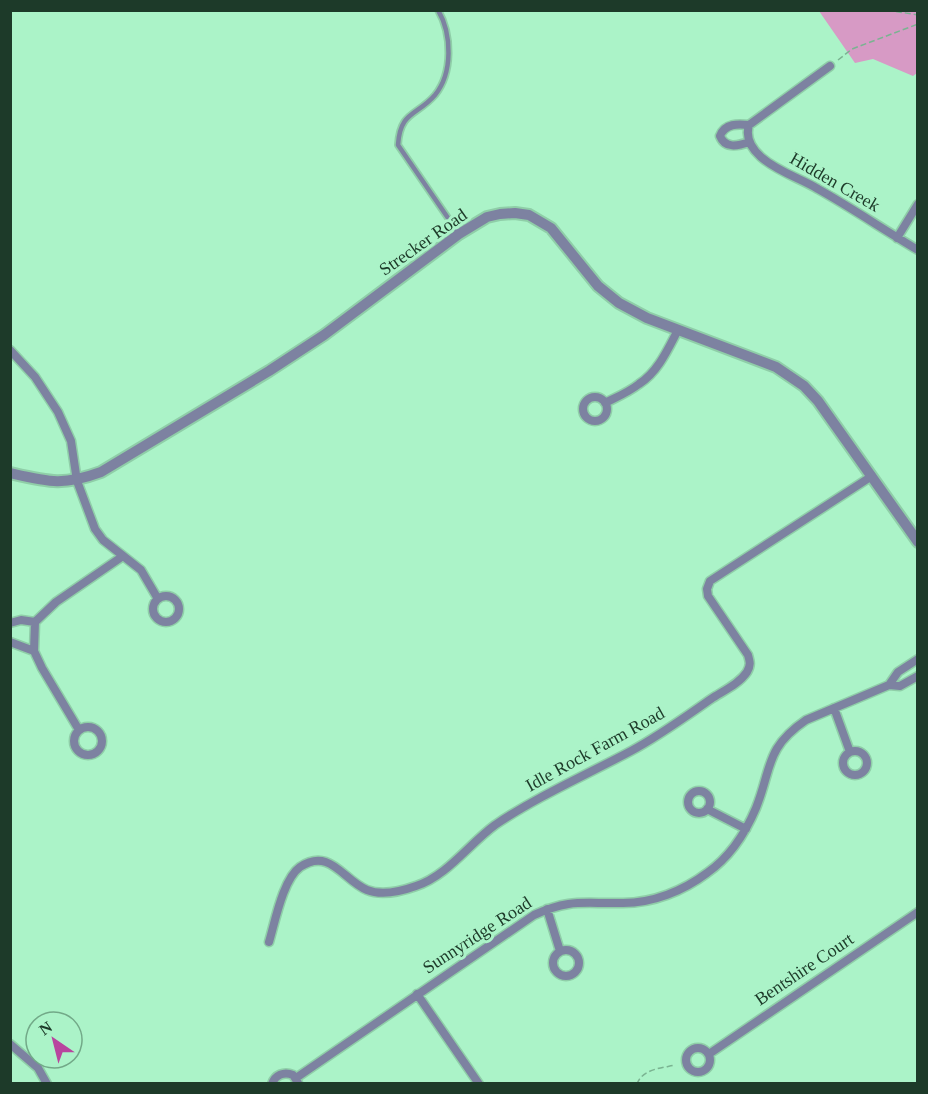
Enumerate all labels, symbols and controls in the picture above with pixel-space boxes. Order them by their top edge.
street label: Hidden Creek [786,148,884,216]
street label: Strecker Road [375,204,471,280]
street label: Idle Rock Farm Road [522,703,668,795]
street label: Sunnyridge Road [419,892,535,978]
street label: Bentshire Court [751,929,857,1009]
north arrow [24,1010,84,1070]
text: N [36,1018,56,1038]

